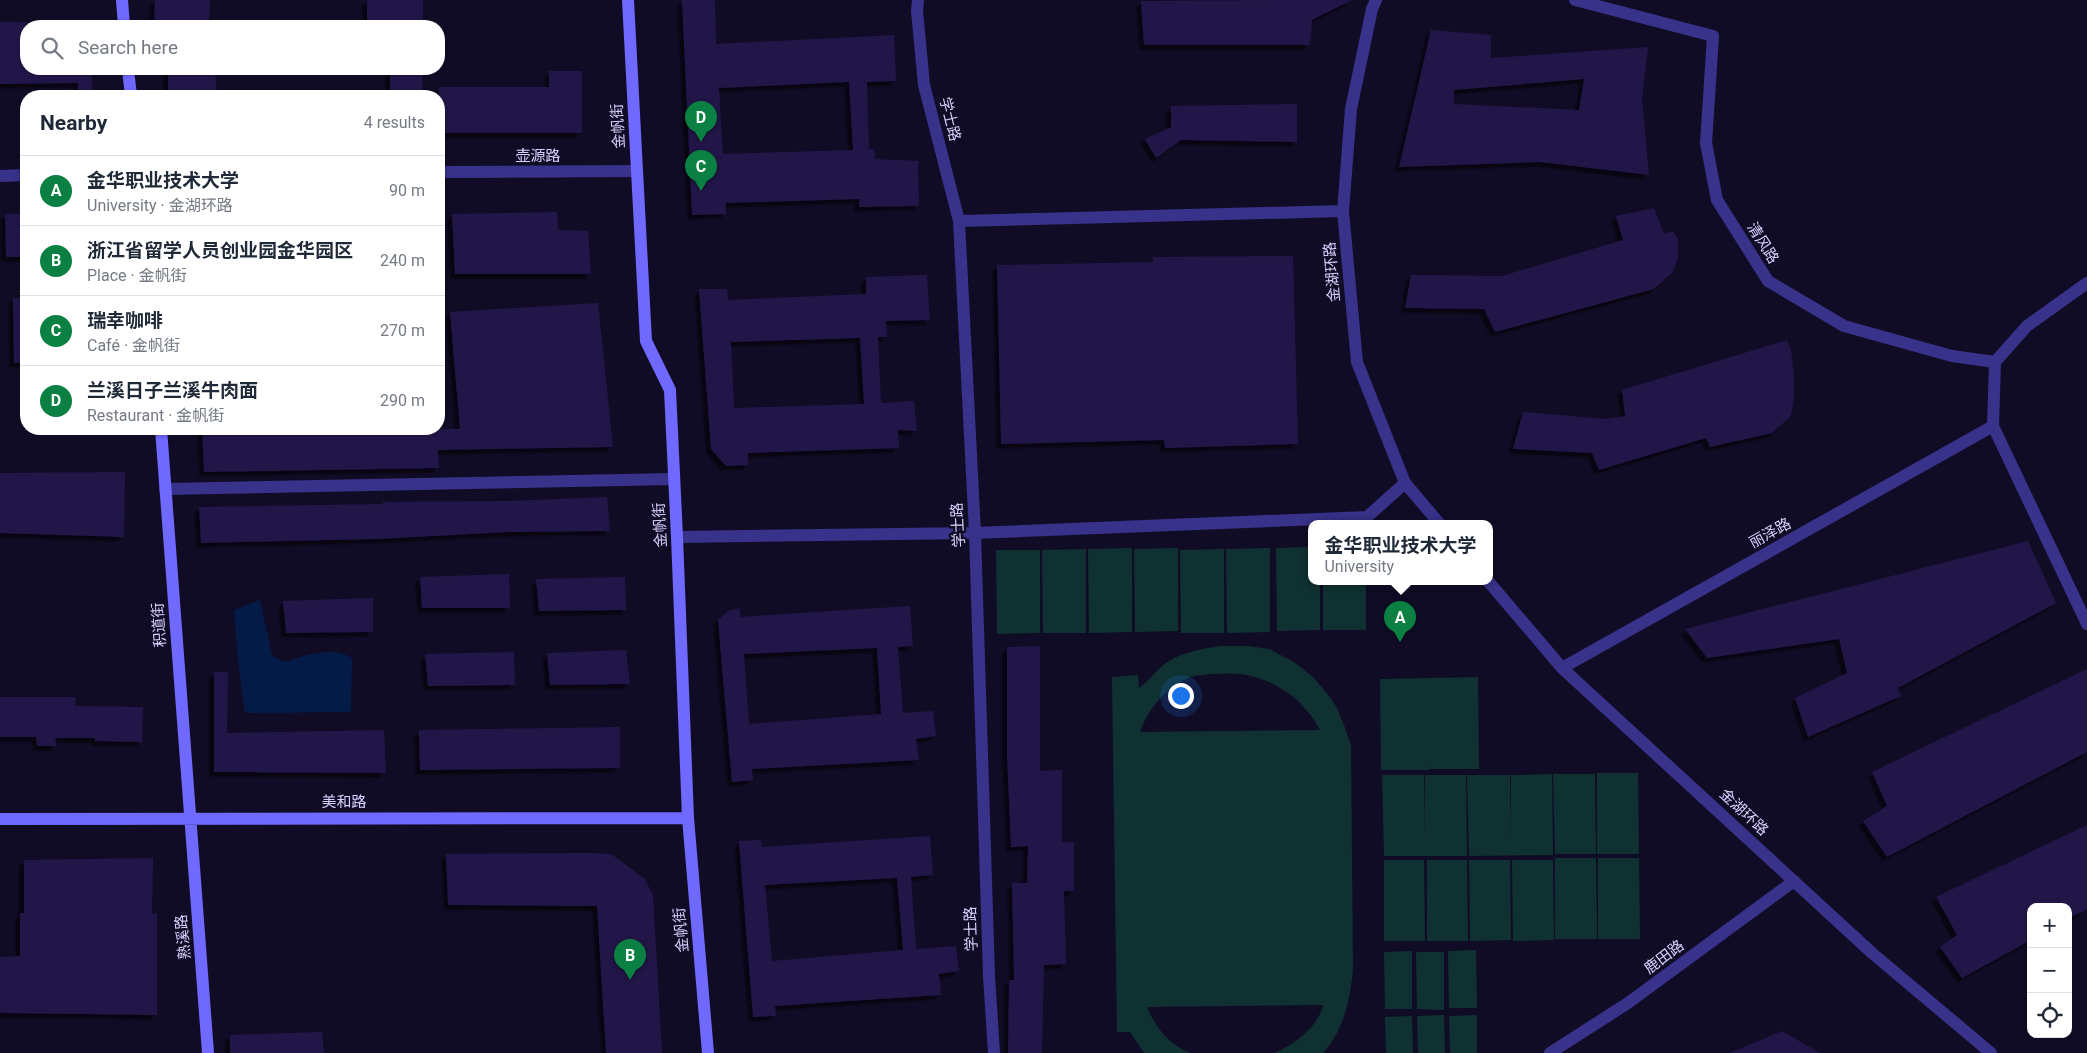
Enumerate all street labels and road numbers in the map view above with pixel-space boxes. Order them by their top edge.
street label: 学士路 [936,95,964,143]
street label: 金帆街 [608,103,628,149]
street label: 壶源路 [515,147,561,165]
street label: 清风路 [1743,219,1783,267]
street label: 金湖环路 [1320,241,1344,303]
street label: 金帆街 [650,502,670,548]
street label: 学士路 [948,502,968,548]
street label: 丽泽路 [1746,514,1794,552]
street label: 积道街 [148,602,170,648]
street label: 金湖环路 [1716,785,1772,839]
street label: 美和路 [321,793,367,811]
street label: 学士路 [961,906,981,952]
street label: 金帆街 [670,907,692,953]
street label: 熟溪路 [172,914,194,960]
street label: 鹿田路 [1641,936,1687,978]

